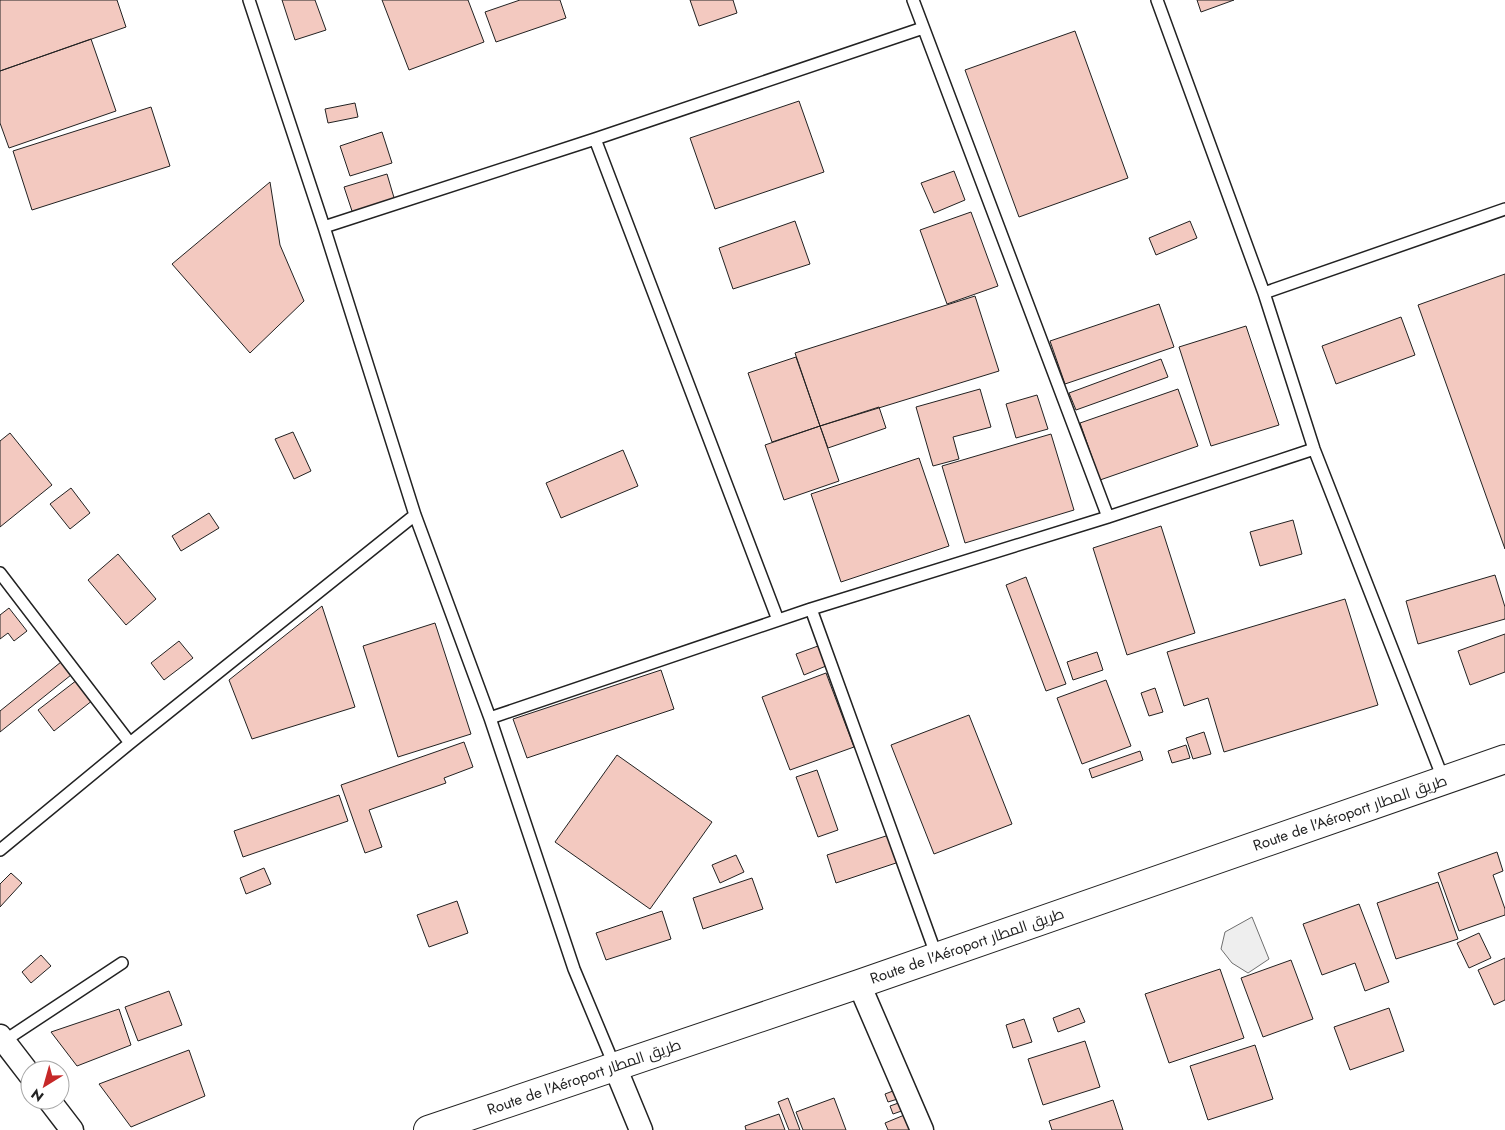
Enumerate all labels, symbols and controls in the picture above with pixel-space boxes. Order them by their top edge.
street label: Route de l'Aéroport طريق المطار [1250,769,1450,857]
street label: Route de l'Aéroport طريق المطار [867,902,1067,990]
street label: Route de l'Aéroport طريق المطار [484,1033,684,1121]
north arrow [20,1060,70,1110]
text: N [27,1084,48,1107]

